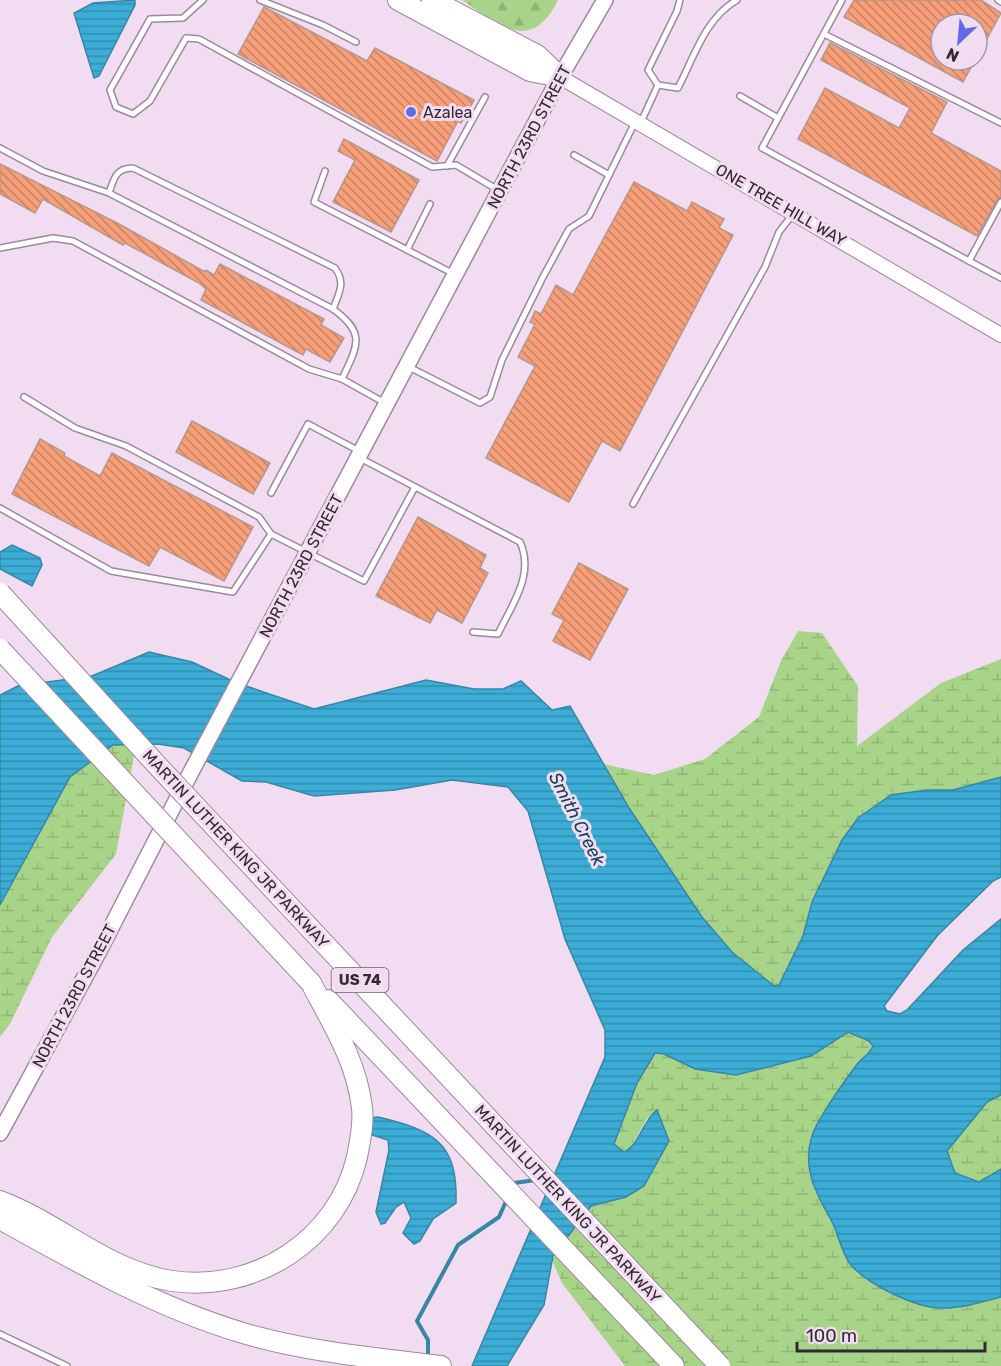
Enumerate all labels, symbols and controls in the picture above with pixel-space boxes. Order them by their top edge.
north arrow [929,12,989,72]
text: N [943,44,962,66]
street label: NORTH 23RD STREET [483,62,575,212]
place label: Azalea [423,103,472,122]
marker: Azalea [404,105,418,119]
street label: ONE TREE HILL WAY [712,160,850,250]
street label: NORTH 23RD STREET [255,491,347,641]
street label: MARTIN LUTHER KING JR PARKWAY [139,746,333,952]
water label: Smith Creek [544,769,610,870]
street label: NORTH 23RD STREET [28,921,120,1071]
road number: US 74 [332,968,388,992]
street label: MARTIN LUTHER KING JR PARKWAY [471,1101,665,1307]
scale bar [797,1315,984,1353]
text: 100 m [806,1325,857,1347]

